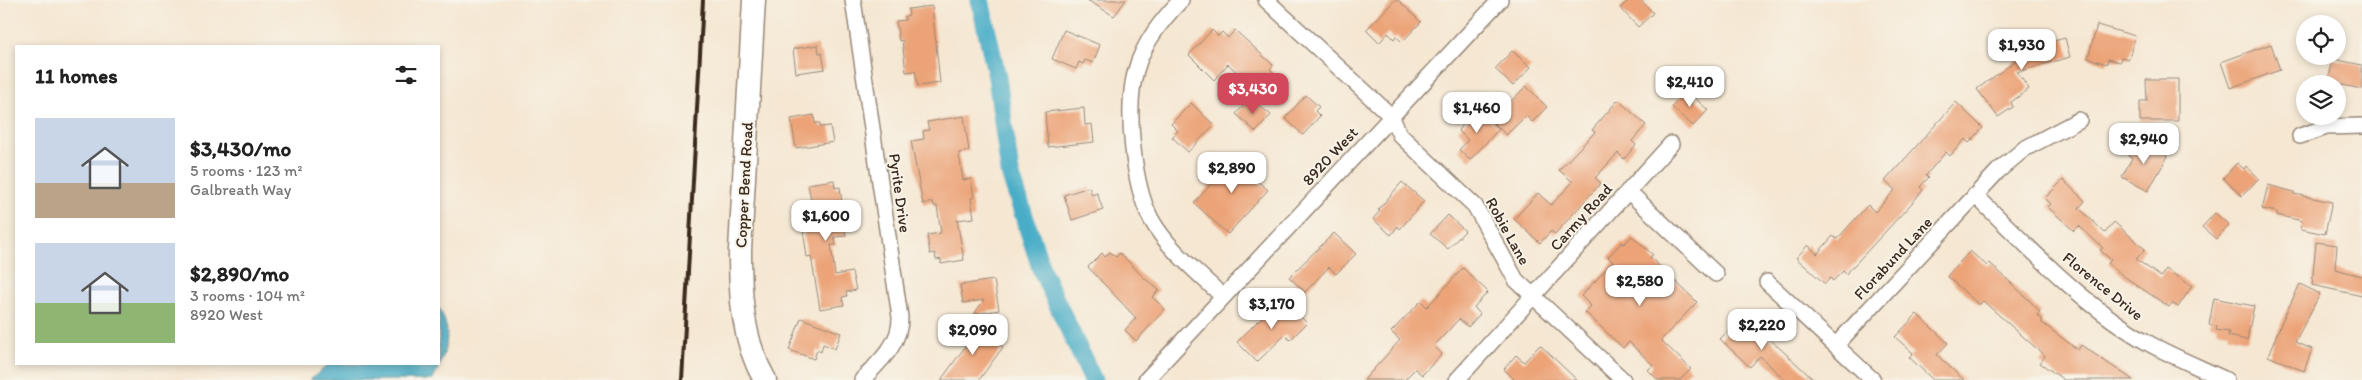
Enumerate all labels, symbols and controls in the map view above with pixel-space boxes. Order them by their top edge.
map controls [2296,15,2346,125]
button: locate [2296,15,2346,65]
pin: $1,930 [1981,28,2063,71]
text: $1,930 [1999,35,2045,54]
icon: filters [392,61,420,89]
text: 11 homes [35,63,118,88]
pin: $2,410 [1649,66,1731,108]
pin: $3,430 [1212,72,1294,115]
text: $2,410 [1666,72,1714,91]
button: layers [2296,75,2346,125]
text: $3,430 [1229,79,1277,98]
pin: $1,460 [1436,92,1518,134]
text: $1,460 [1453,98,1501,117]
street label: Copper Bend Road [731,121,757,249]
pin: $2,940 [2103,122,2185,165]
street label: 8920 West [1298,123,1362,189]
text: $2,940 [2120,129,2168,148]
text: $3,430/mo [190,136,291,161]
icon: home [75,138,135,198]
street label: Pyrite Drive [885,152,915,234]
pin: $2,890 [1191,152,1273,194]
text: $2,890 [1208,158,1256,177]
text: 5 rooms · 123 m² [190,161,302,180]
street label: Carmy Road [1546,179,1616,255]
text: Galbreath Way [190,180,291,199]
street label: Robie Lane [1482,194,1534,268]
pin: $1,600 [785,200,867,242]
text: $1,600 [802,206,850,225]
street label: Florabund Lane [1850,213,1936,303]
street label: Florence Drive [2059,248,2147,324]
text: $2,890/mo [190,261,289,286]
icon: home [75,263,135,323]
pin: $2,580 [1599,264,1681,307]
text: $2,580 [1616,271,1664,290]
text: 3 rooms · 104 m² [190,286,305,305]
pin: $3,170 [1231,288,1313,330]
text: $3,170 [1249,294,1295,313]
text: 8920 West [190,305,263,324]
pin: $2,220 [1721,308,1803,351]
pin: $2,090 [932,314,1014,356]
text: $2,220 [1738,315,1786,334]
text: $2,090 [949,320,997,339]

